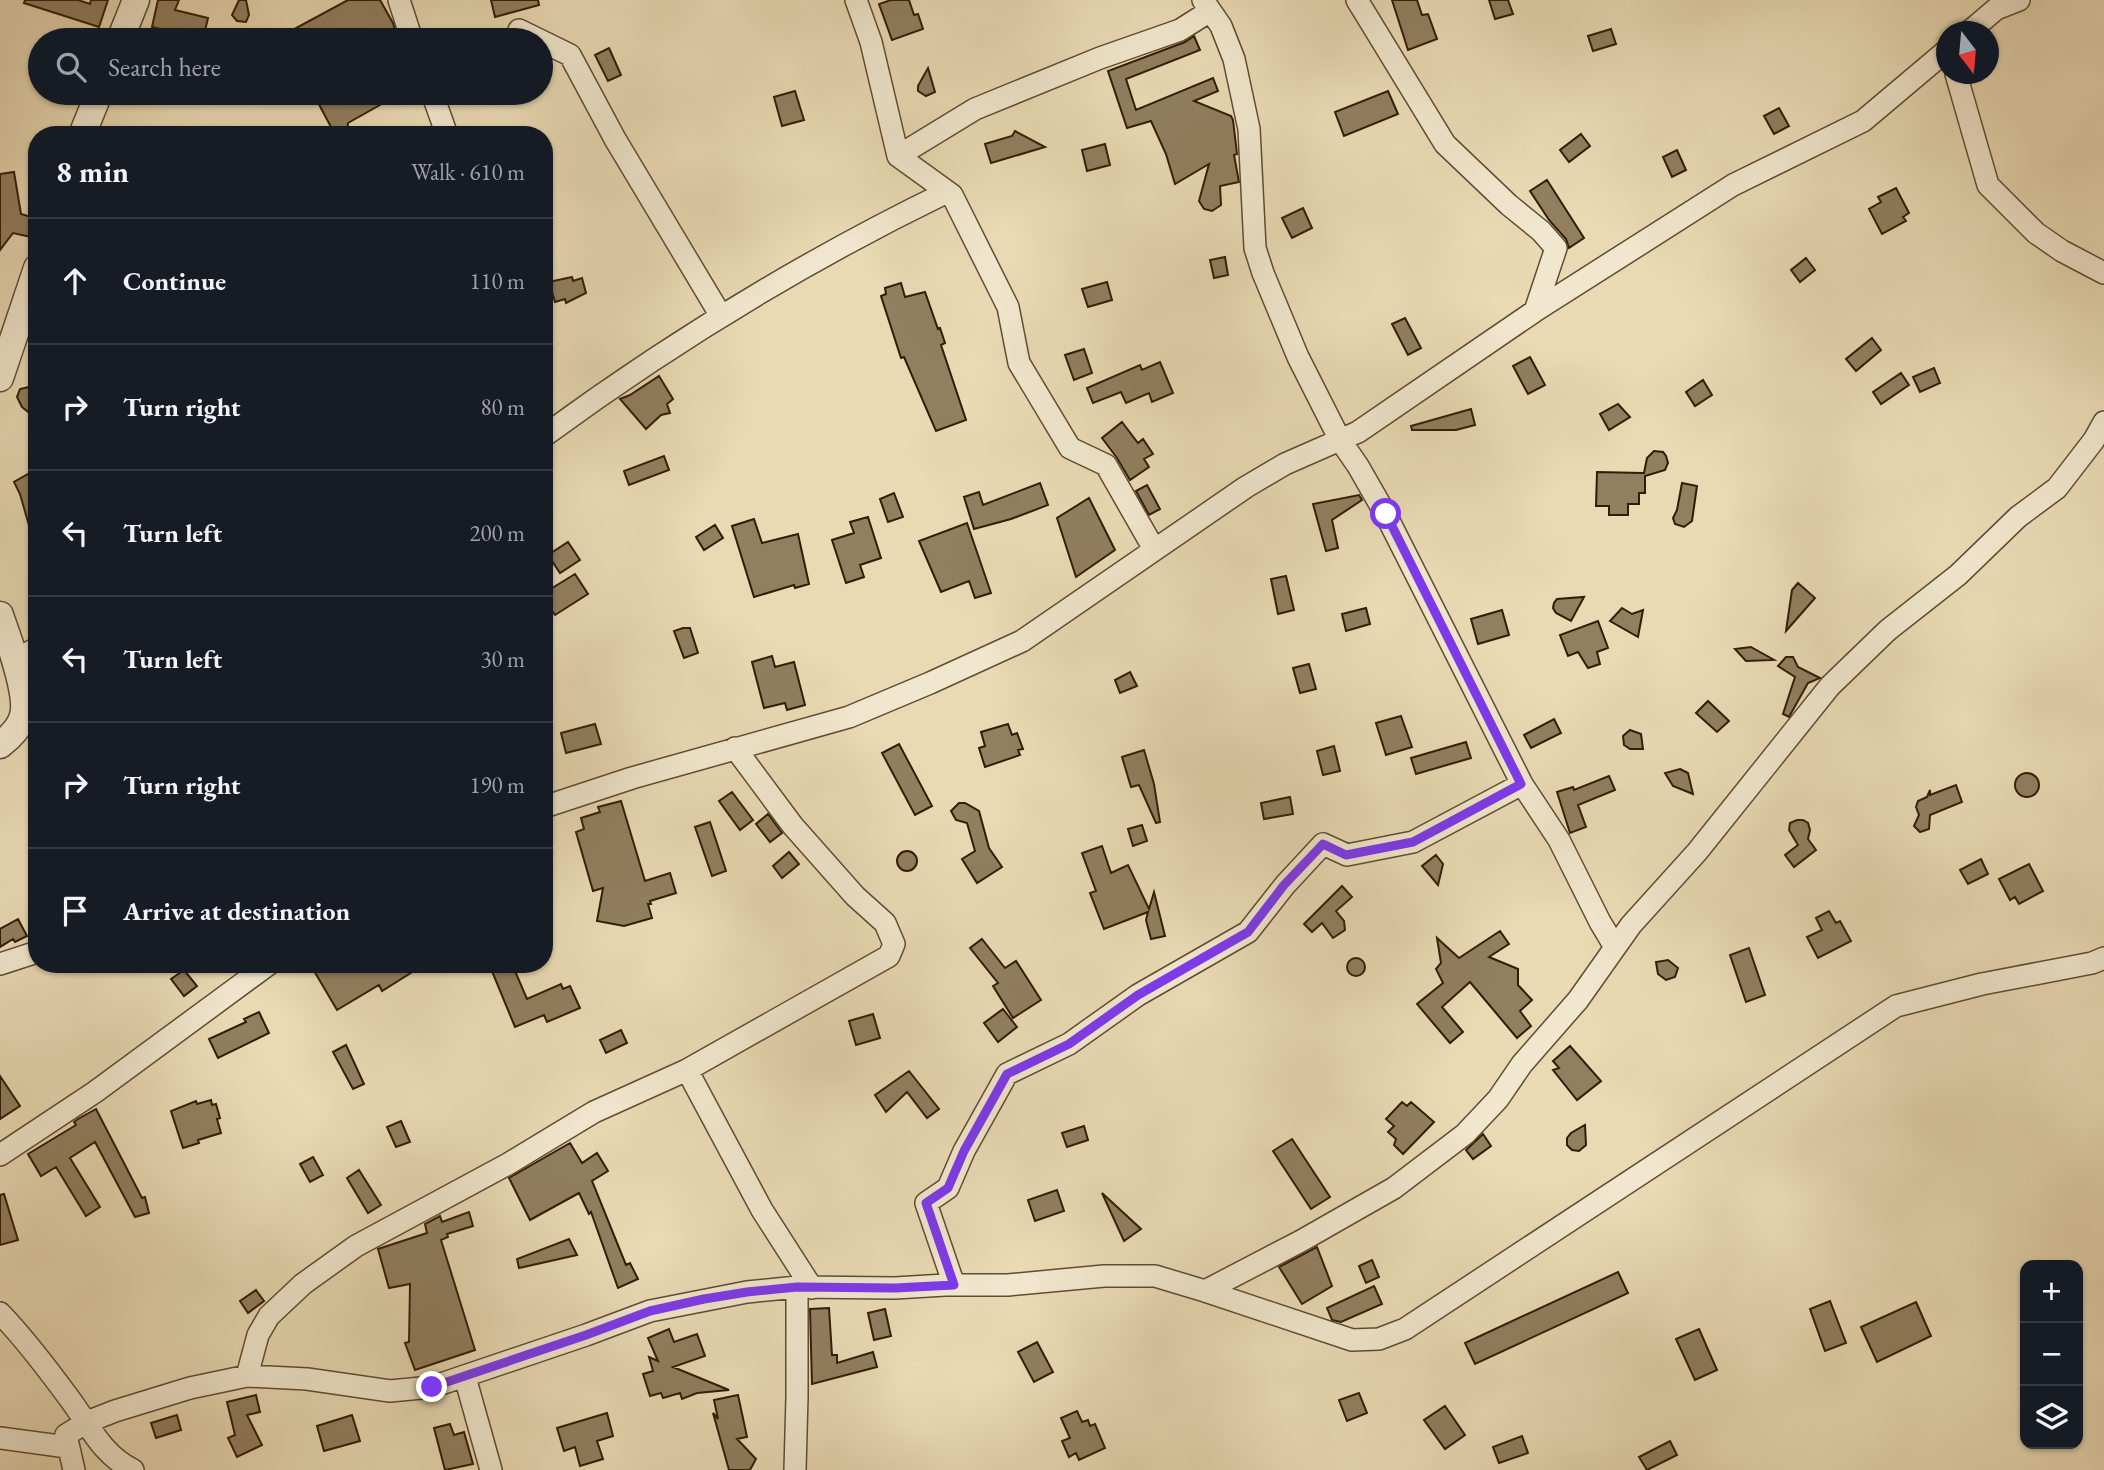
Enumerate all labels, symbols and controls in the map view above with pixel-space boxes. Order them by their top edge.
north arrow [1936,21,1999,84]
search box [28,28,553,105]
icon: search [52,48,90,86]
text: Search here [108,50,221,84]
text: 8 min [56,152,129,191]
text: Walk · 610 m [411,157,525,187]
icon: ahead [56,262,94,300]
text: Continue [123,264,226,298]
text: 110 m [469,266,525,296]
icon: right [56,388,94,426]
text: Turn right [123,390,241,424]
text: 80 m [480,392,525,422]
route start [1370,498,1401,529]
icon: left [56,514,94,552]
text: Turn left [123,516,222,550]
text: 200 m [469,518,525,548]
icon: left [56,640,94,678]
text: Turn left [123,642,222,676]
text: 30 m [480,644,525,674]
icon: right [56,766,94,804]
text: Turn right [123,768,241,802]
text: 190 m [469,770,525,800]
icon: arrive [56,892,94,930]
text: Arrive at destination [123,894,350,928]
map controls [2020,1260,2083,1449]
button: + [2020,1260,2083,1323]
button: − [2020,1323,2083,1386]
route end [416,1371,447,1402]
button: layers [2020,1386,2083,1449]

